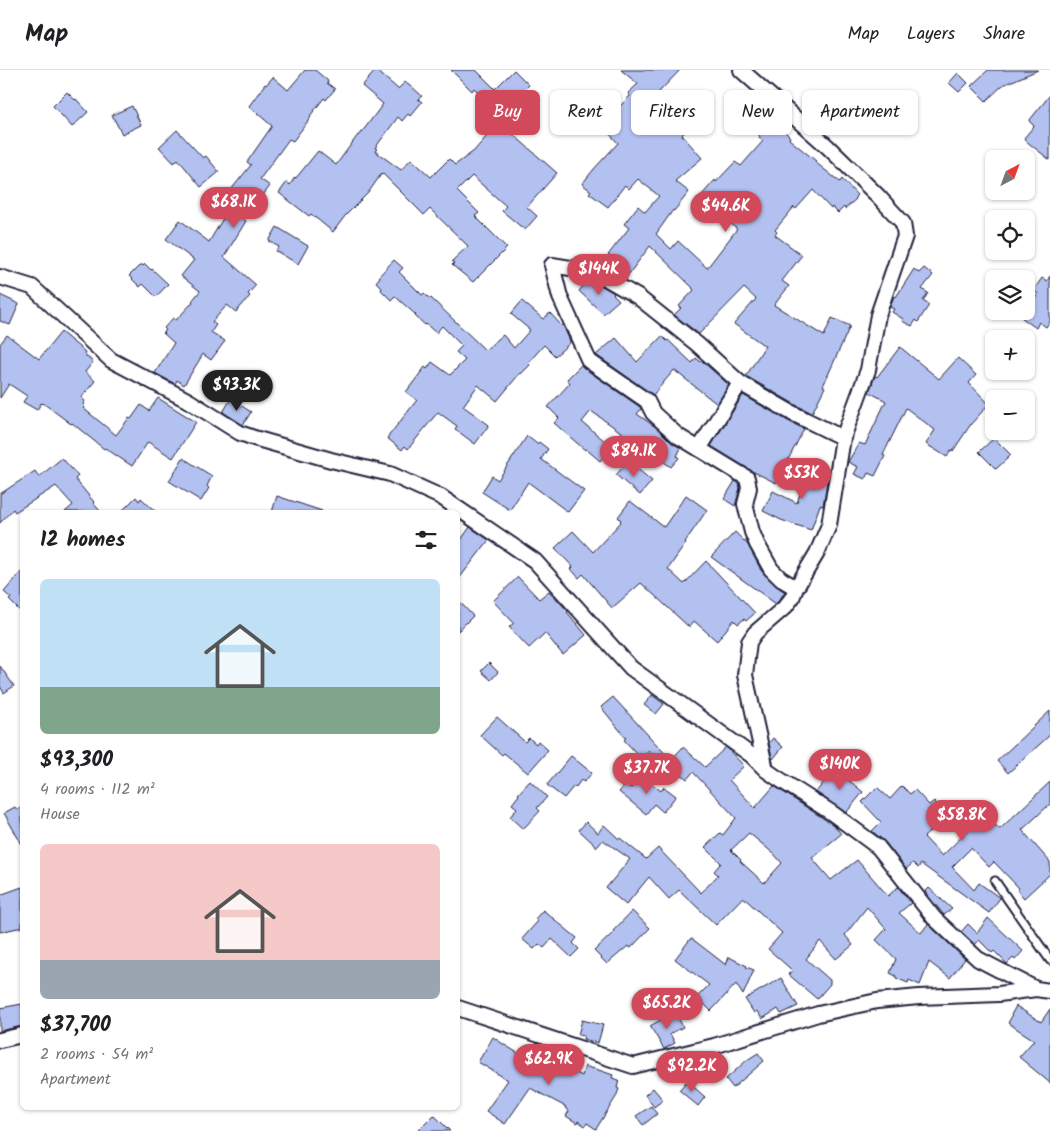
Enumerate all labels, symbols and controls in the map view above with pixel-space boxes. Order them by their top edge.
text: Map [25,15,68,54]
text: Map [848,20,879,49]
text: Layers [907,20,955,49]
text: Share [983,20,1025,49]
chip: Buy [475,90,540,135]
chip: Rent [550,90,621,135]
chip: Filters [631,90,714,135]
chip: New [724,90,792,135]
chip: Apartment [802,90,918,135]
north arrow [985,150,1035,200]
map controls [985,150,1035,440]
pin: $68.1K [193,186,275,229]
text: $68.1K [211,190,257,215]
pin: $44.6K [685,190,767,233]
text: $44.6K [701,194,751,219]
button: locate [985,210,1035,260]
pin: $144K [564,254,634,296]
text: $144K [578,257,620,282]
button: layers [985,270,1035,320]
button: + [985,330,1035,380]
pin: $93.3K [196,370,278,412]
text: $93.3K [213,373,261,398]
button: − [985,390,1035,440]
pin: $84.1K [593,436,675,478]
text: $84.1K [611,439,657,464]
pin: $53K [772,458,832,500]
text: $53K [784,461,820,486]
text: 12 homes [40,524,125,557]
icon: filters [412,526,440,554]
icon: home [195,611,285,701]
text: $93,300 [40,744,113,777]
pin: $140K [805,748,875,791]
pin: $37.7K [606,752,688,795]
text: $140K [820,752,860,777]
text: $37.7K [624,756,670,781]
text: 4 rooms · 112 m² [40,777,155,802]
pin: $58.8K [921,800,1003,842]
text: House [40,802,80,827]
text: $58.8K [937,803,987,828]
icon: home [195,876,285,966]
pin: $65.2K [626,988,708,1030]
text: $65.2K [643,991,692,1016]
text: $37,700 [40,1009,111,1042]
text: 2 rooms · 54 m² [40,1042,153,1067]
pin: $62.9K [508,1044,590,1086]
text: $62.9K [525,1047,574,1072]
pin: $92.2K [651,1050,733,1093]
text: $92.2K [667,1054,717,1079]
text: Apartment [40,1067,111,1092]

